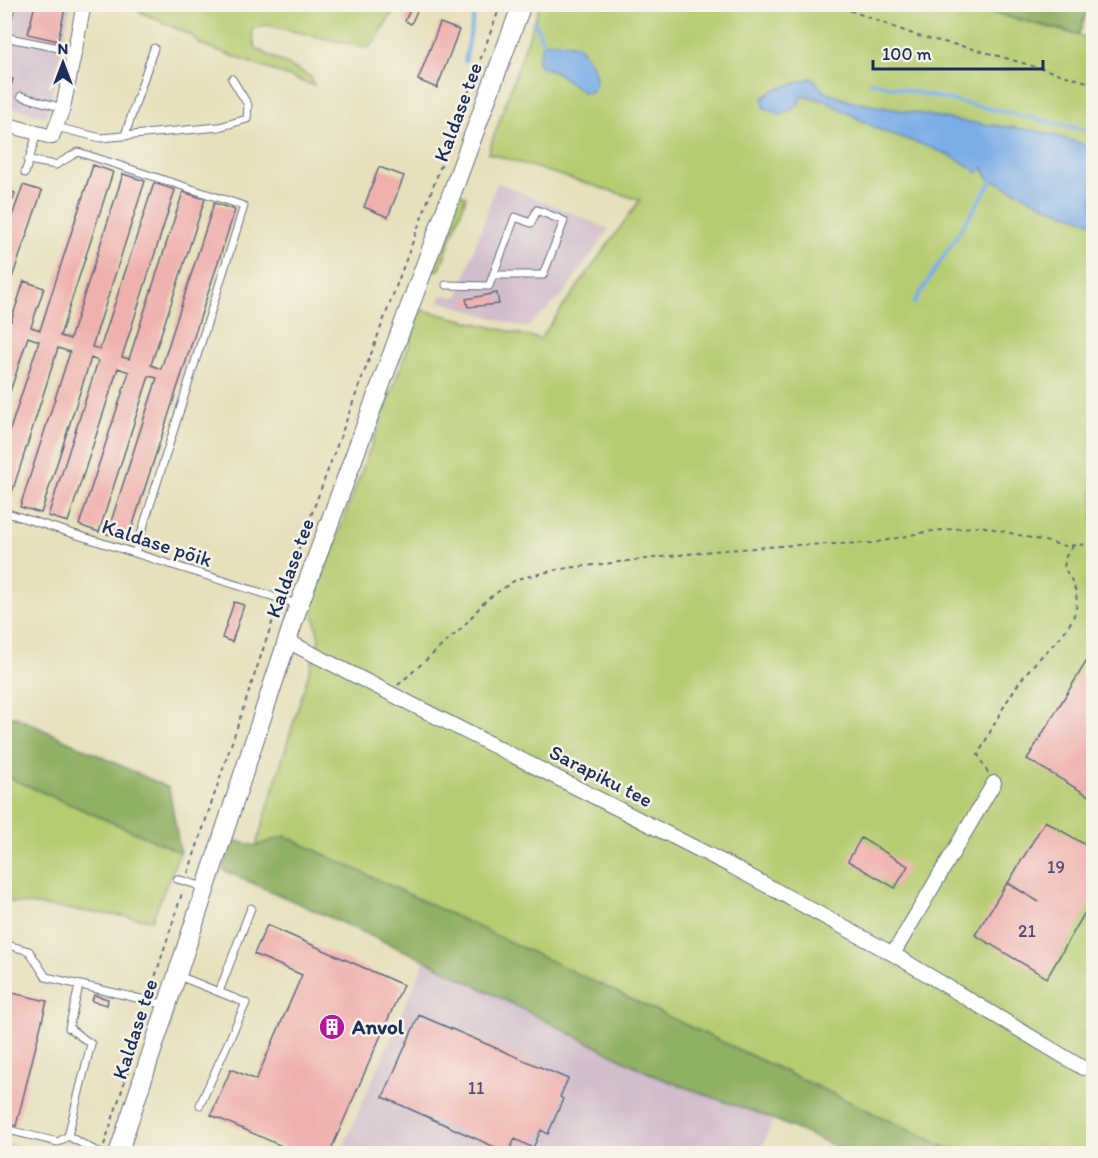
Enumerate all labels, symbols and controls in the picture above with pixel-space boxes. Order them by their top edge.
north arrow [33,33,93,93]
scale bar [873,33,1042,71]
text: N [58,39,68,58]
text: 100 m [882,43,932,65]
street label: Kaldase tee [428,59,487,165]
street label: Kaldase põik [99,513,216,572]
street label: Kaldase tee [260,515,319,621]
street label: Sarapiku tee [546,739,657,812]
house number: 19 [1047,856,1065,878]
house number: 21 [1018,920,1036,942]
street label: Kaldase tee [107,975,162,1082]
building icon: Anvol [317,1012,347,1042]
place label: Anvol [351,1014,405,1039]
house number: 11 [468,1077,484,1099]

